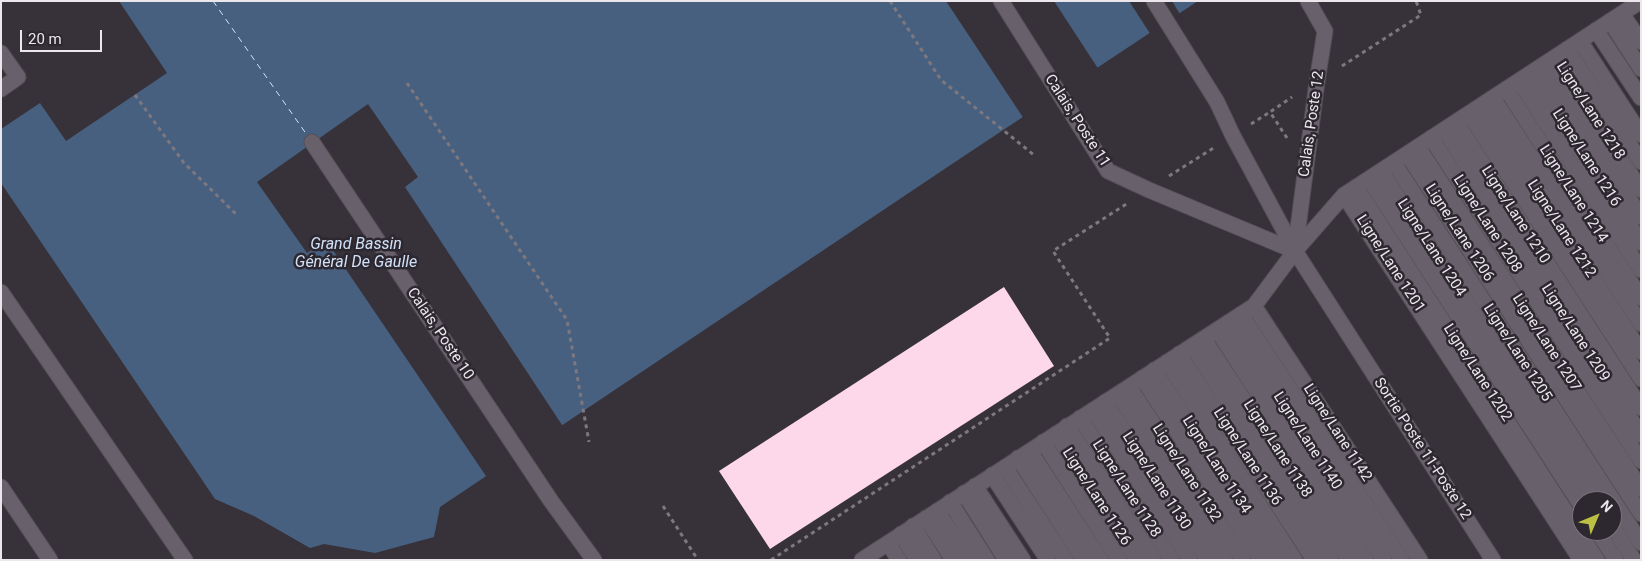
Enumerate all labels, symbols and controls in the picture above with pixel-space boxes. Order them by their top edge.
scale bar [22,20,105,52]
text: 20 m [28,30,62,48]
street label: Ligne/Lane 1218 [1552,59,1628,163]
street label: Calais, Poste 12 [1296,70,1328,178]
street label: Calais, Poste 11 [1040,71,1114,171]
street label: Ligne/Lane 1216 [1548,106,1624,210]
street label: Ligne/Lane 1214 [1535,142,1611,246]
street label: Ligne/Lane 1210 [1477,163,1553,267]
street label: Ligne/Lane 1208 [1449,172,1525,276]
street label: Ligne/Lane 1212 [1523,177,1599,281]
street label: Ligne/Lane 1206 [1421,181,1497,285]
street label: Ligne/Lane 1204 [1393,196,1469,300]
street label: Ligne/Lane 1201 [1352,212,1428,316]
water label: Grand Bassin Général De Gaulle [295,235,417,273]
street label: Ligne/Lane 1209 [1537,281,1613,385]
street label: Calais, Poste 10 [403,285,477,383]
street label: Ligne/Lane 1207 [1508,291,1584,395]
street label: Ligne/Lane 1205 [1479,301,1555,405]
street label: Ligne/Lane 1202 [1439,321,1515,425]
street label: Sortie Poste 11-Poste 12 [1369,375,1475,523]
street label: Ligne/Lane 1142 [1299,381,1375,485]
street label: Ligne/Lane 1140 [1269,389,1345,493]
street label: Ligne/Lane 1138 [1239,397,1315,501]
street label: Ligne/Lane 1136 [1209,405,1285,509]
street label: Ligne/Lane 1134 [1178,413,1254,517]
street label: Ligne/Lane 1132 [1148,421,1224,525]
street label: Ligne/Lane 1130 [1118,429,1194,533]
street label: Ligne/Lane 1128 [1088,437,1164,541]
street label: Ligne/Lane 1126 [1058,445,1134,549]
north arrow [1572,491,1622,541]
text: N [1598,497,1616,515]

